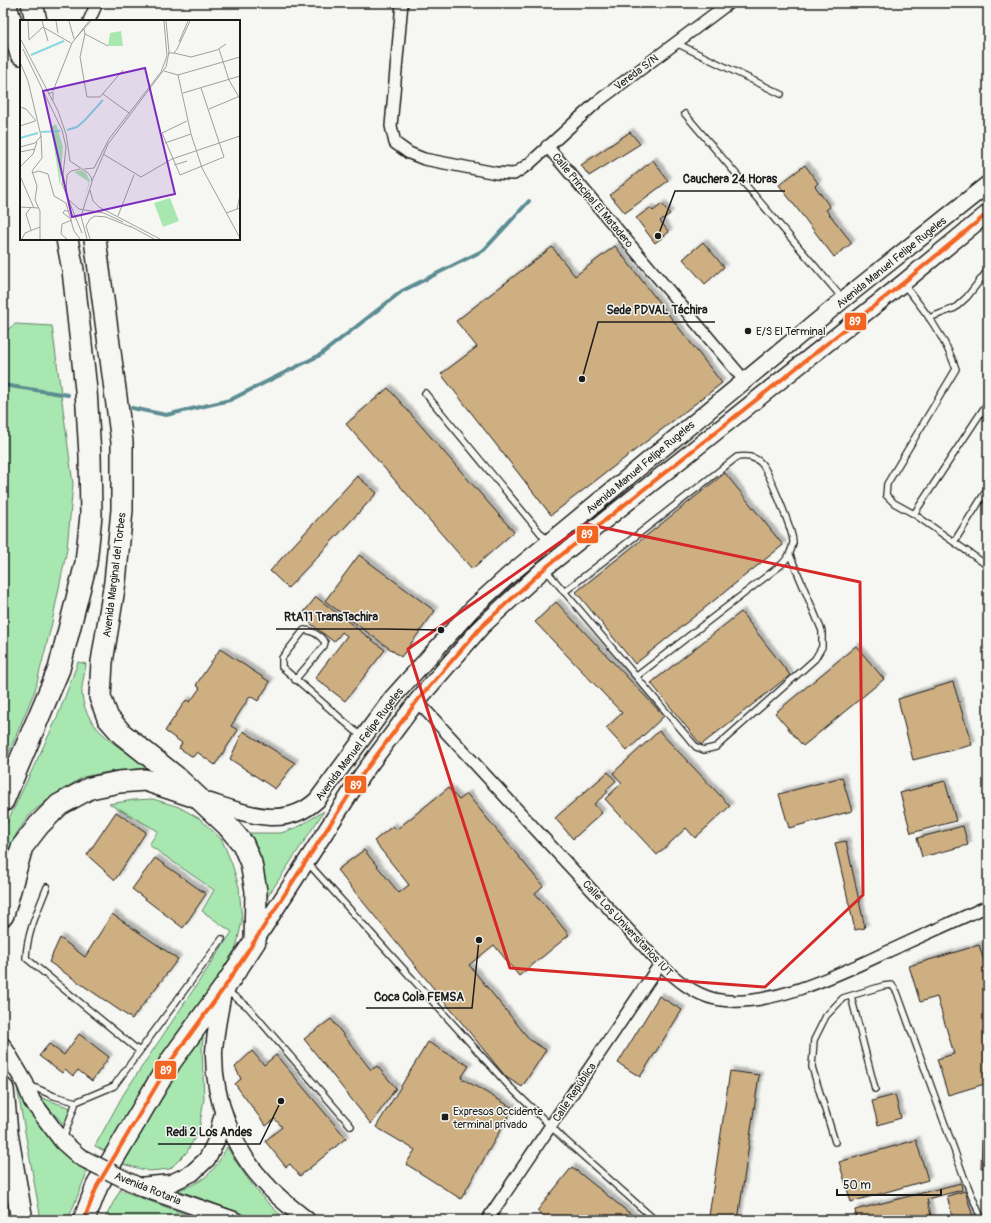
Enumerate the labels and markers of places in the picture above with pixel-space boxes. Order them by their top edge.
callout: Cauchera 24 Horas [675,167,785,191]
callout: Sede PDVAL Táchira [598,298,715,322]
place label: E/S El Terminal [756,325,826,338]
marker: E/S El Terminal [743,326,753,336]
callout: RtA11 TransTachira [276,605,386,629]
callout: Coca Cola FEMSA [366,984,472,1008]
place label: Expresos Occidente terminal privado [452,1105,543,1131]
marker: Expresos Occidente terminal privado [440,1112,450,1122]
callout: Redi 2 Los Andes [158,1120,260,1144]

